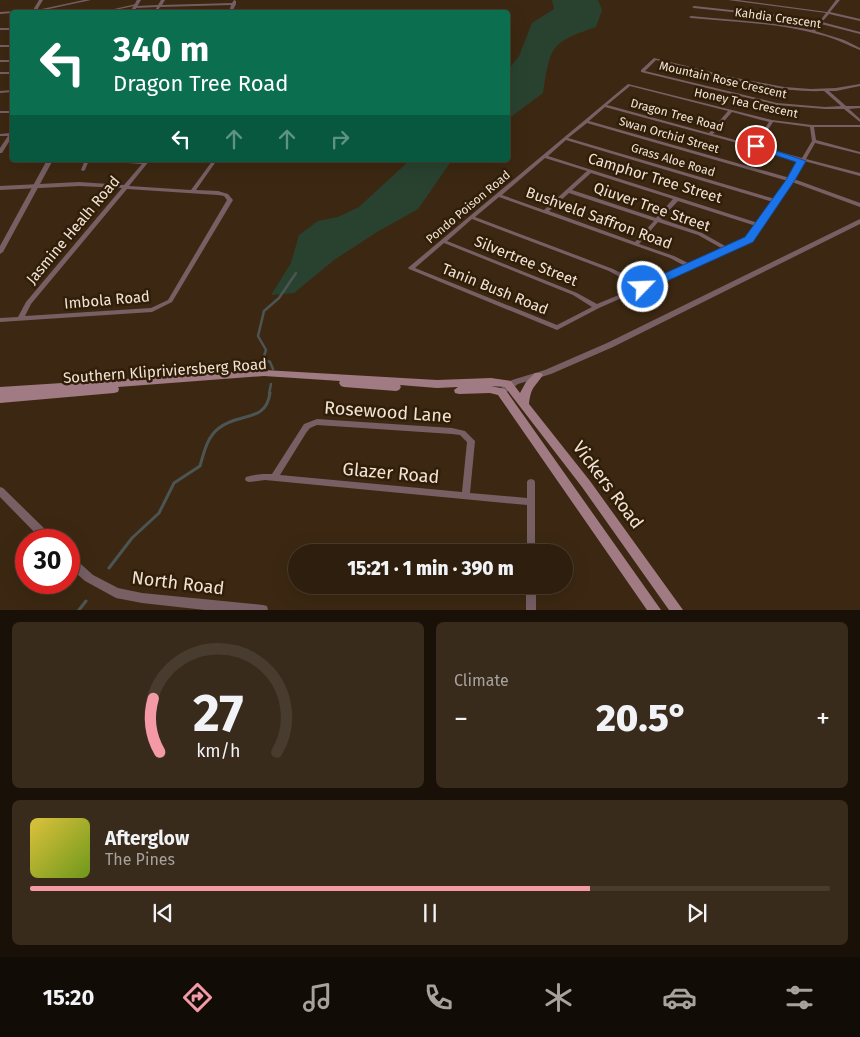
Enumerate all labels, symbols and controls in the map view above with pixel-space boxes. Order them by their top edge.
street label: Kahdia Crescent [734,5,823,31]
text: 340 m [113,28,209,70]
icon: left [30,30,95,95]
street label: Mountain Rose Crescent [658,58,789,102]
text: Dragon Tree Road [113,70,288,97]
street label: Honey Tea Crescent [693,85,800,121]
street label: Dragon Tree Road [629,96,725,134]
street label: Swan Orchid Street [617,114,721,156]
icon: left [167,125,195,153]
icon: ahead [220,125,248,153]
icon: ahead [273,125,301,153]
icon: right [326,125,354,153]
pin [735,125,777,167]
icon: arrive [742,132,770,160]
street label: Grass Aloe Road [629,141,717,179]
street label: Camphor Tree Street [586,149,725,207]
street label: Pondo Poison Road [423,168,513,246]
street label: Jasmine Healh Road [23,172,123,288]
street label: Qiuver Tree Street [591,179,713,236]
street label: Bushveld Saffron Road [523,183,675,253]
street label: Silvertree Street [472,232,581,290]
street label: Tanin Bush Road [439,259,551,319]
position arrow [616,260,668,312]
street label: Imbola Road [63,287,151,313]
street label: Southern Klipriviersberg Road [62,355,268,387]
street label: Rosewood Lane [324,397,452,427]
street label: Vickers Road [568,437,648,533]
street label: Glazer Road [342,458,440,488]
speed limit sign: 30 [15,529,80,594]
text: 15:21 · 1 min · 390 m [347,557,514,580]
street label: North Road [130,566,226,600]
text: Climate [454,671,509,690]
text: 27 [193,682,243,745]
text: 20.5° [596,695,688,741]
text: − [454,702,468,735]
text: + [816,702,830,735]
text: km/h [196,740,240,762]
text: Afterglow [105,827,189,850]
text: The Pines [105,850,175,869]
icon: previous [149,899,177,927]
icon: pause [416,899,444,927]
icon: next [683,899,711,927]
icon: directions [180,980,215,1015]
icon: music [300,980,335,1015]
icon: phone [421,980,456,1015]
icon: climate [541,980,576,1015]
icon: car [662,980,697,1015]
icon: filters [782,980,817,1015]
text: 15:20 [43,984,94,1011]

